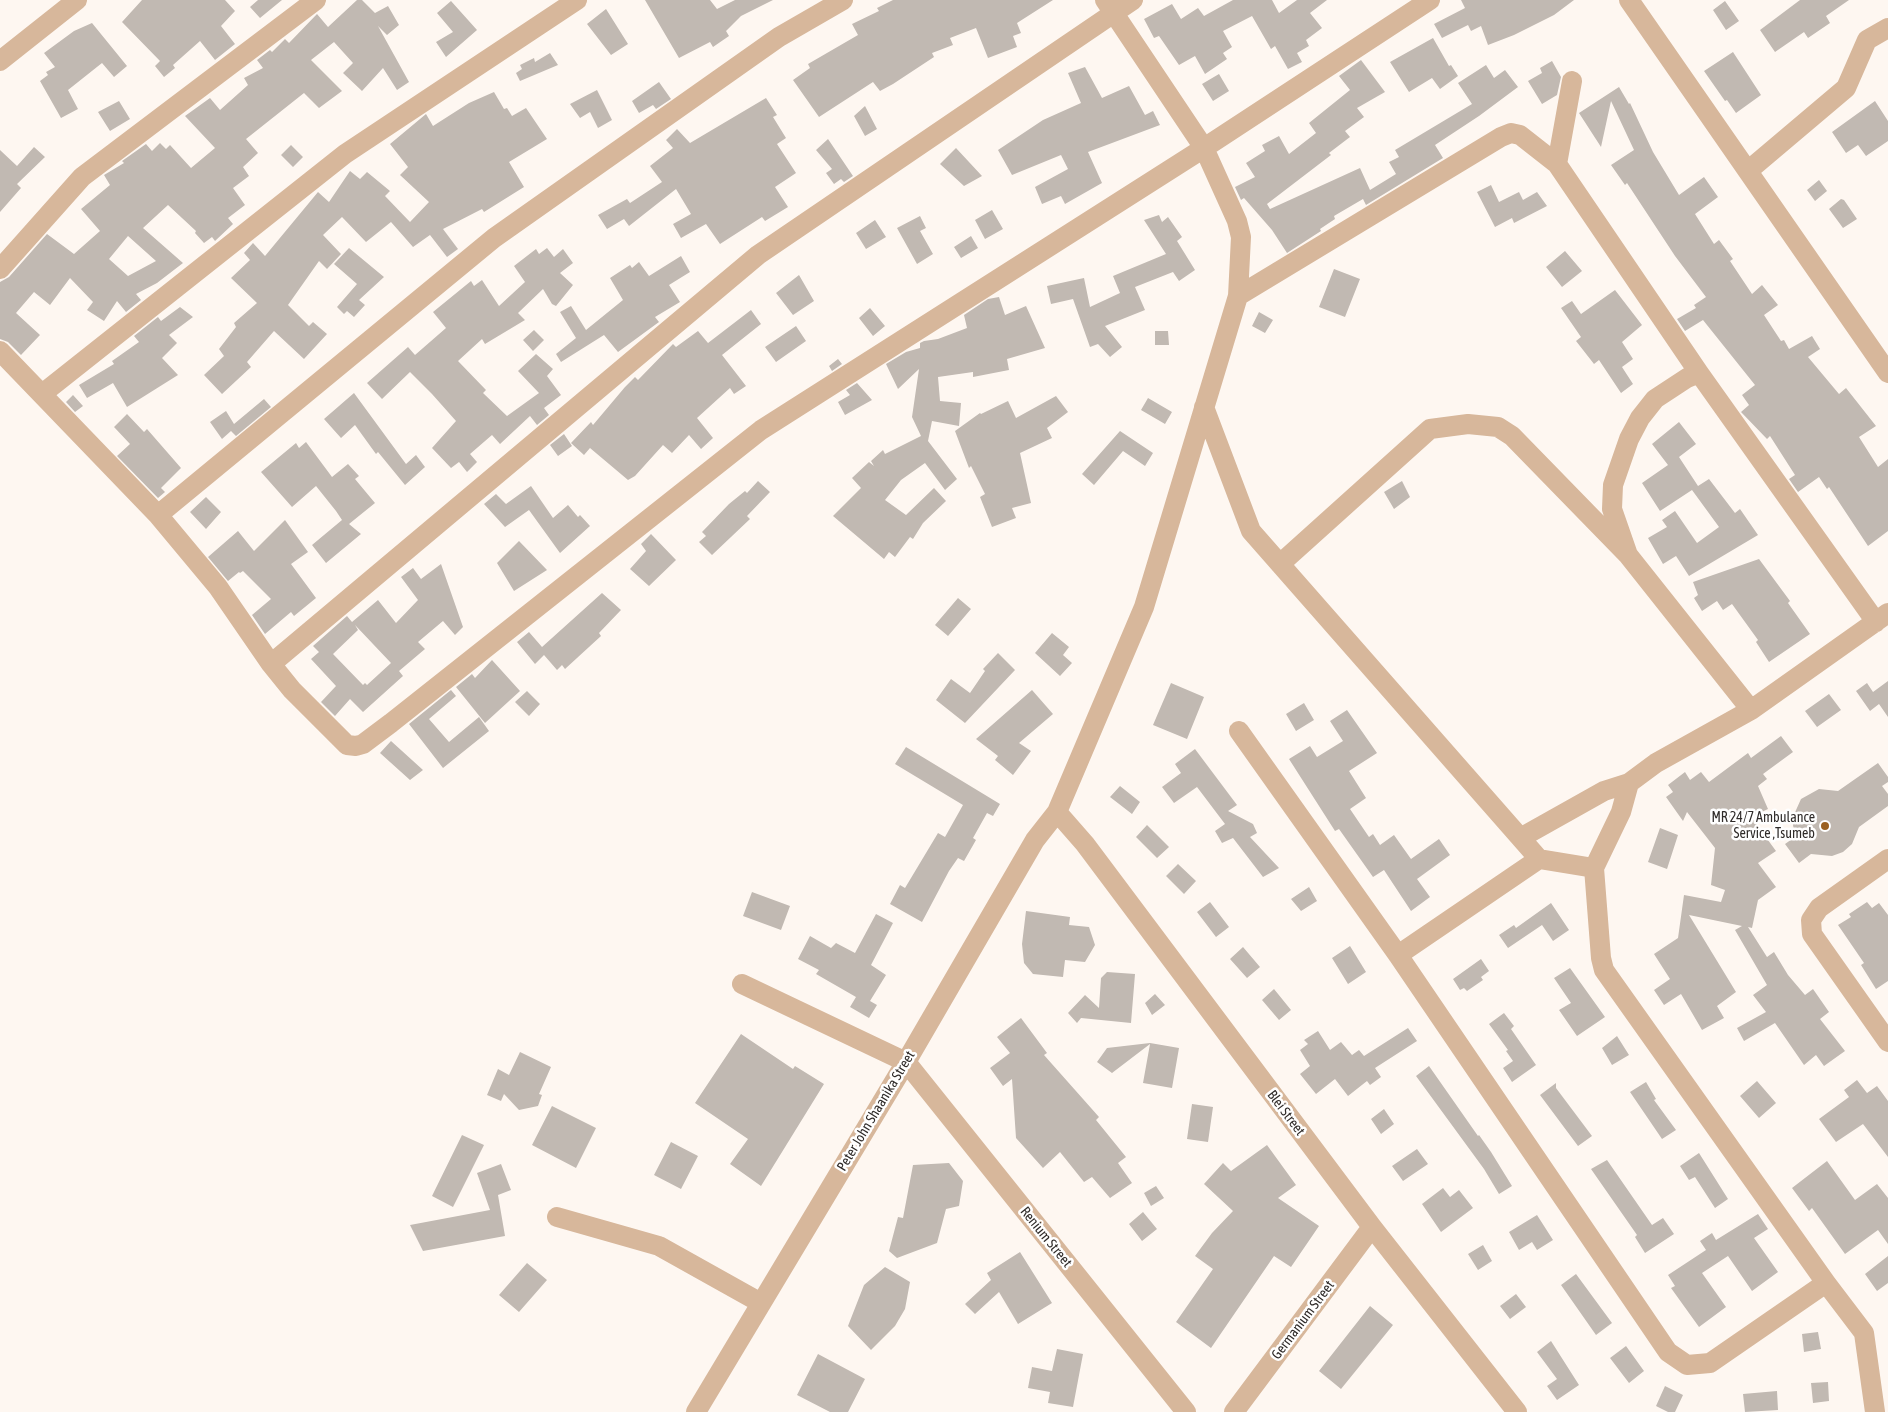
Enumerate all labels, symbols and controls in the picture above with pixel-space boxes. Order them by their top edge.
place label: MR 24/7 Ambulance Service ,Tsumeb [1711,810,1815,842]
marker: MR 24/7 Ambulance Service ,Tsumeb [1819,820,1831,832]
street label: Peter John Shaanika Street [834,1048,918,1174]
street label: Blei Street [1264,1087,1308,1139]
street label: Renium Street [1017,1203,1075,1271]
street label: Germanium Street [1268,1277,1338,1363]

